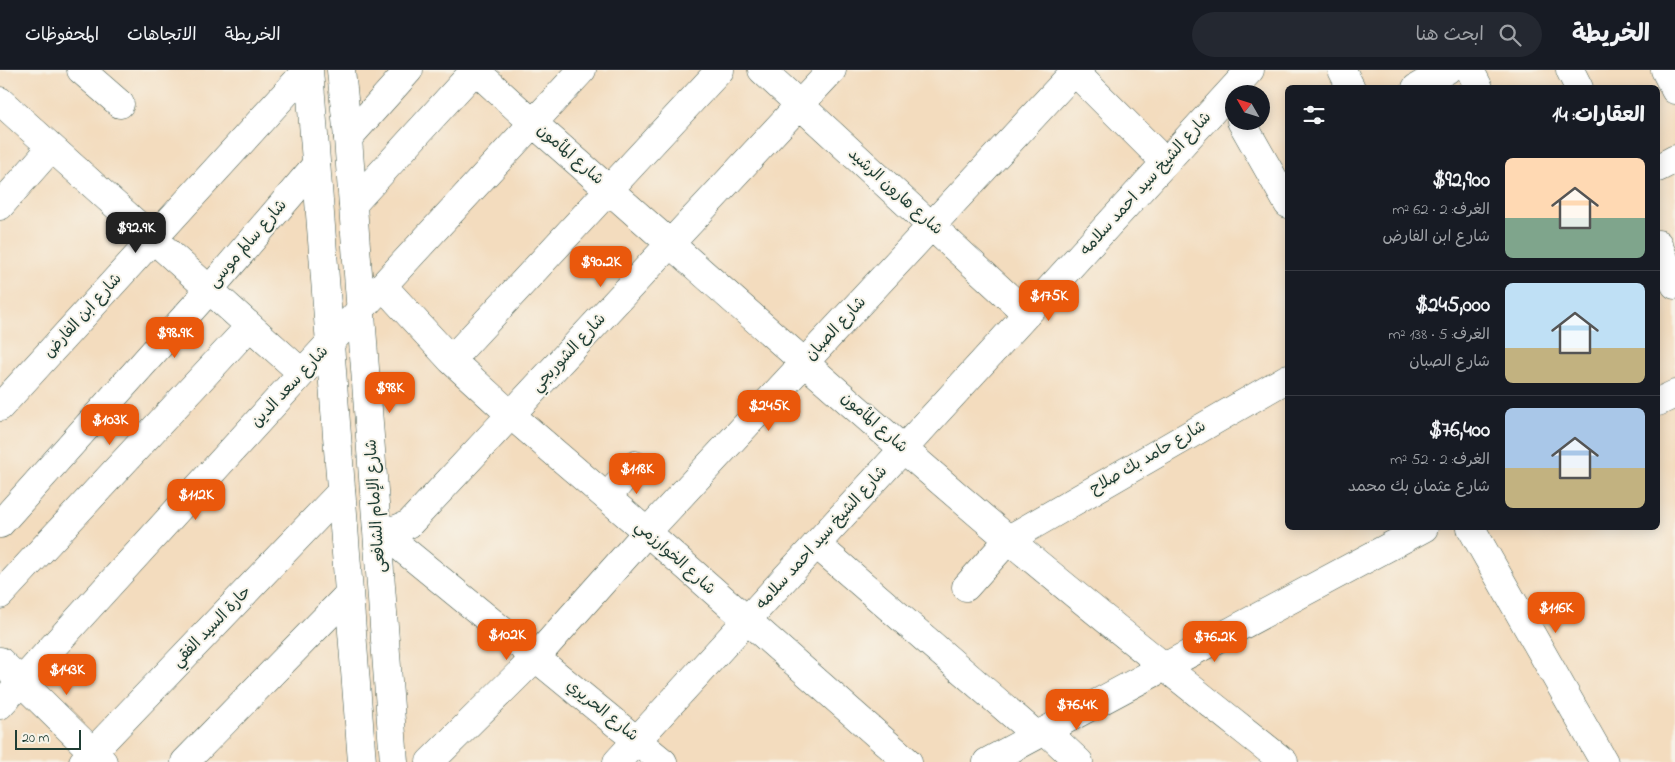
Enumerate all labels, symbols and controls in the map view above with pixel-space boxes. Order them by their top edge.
search box [1192,12,1542,57]
text: الخريطة [1572,18,1650,53]
icon: search [1496,21,1524,49]
text: ابحث هنا [1416,22,1484,49]
text: المحفوظات [25,23,99,49]
text: الاتجاهات [127,23,197,49]
text: الخريطة [225,23,281,49]
north arrow [1225,85,1270,130]
map controls [1225,85,1270,130]
icon: filters [1300,101,1328,129]
text: العقارات: 14 [1552,101,1645,131]
street label: شارع الشيخ سيد احمد سلامه [1075,107,1217,261]
street label: شارع المأمون [531,119,609,191]
street label: شارع هارون الرشيد [842,143,948,241]
text: $92,900 [1432,166,1490,196]
icon: home [1545,178,1605,238]
street label: شارع سالم موسى [203,194,293,294]
text: الغرف: 2 · 62 m² [1392,198,1490,222]
pin: $92.9K [95,212,177,254]
text: $92.9K [117,216,155,240]
text: شارع ابن الفارض [1383,225,1490,249]
pin: $90.2K [560,246,642,288]
text: $90.2K [581,250,621,274]
street label: شارع ابن الفارض [38,268,128,364]
pin: $175K [1014,280,1084,322]
text: $175K [1030,284,1068,308]
street label: شارع الصبان [800,291,872,367]
text: $245,000 [1415,291,1490,321]
icon: home [1545,303,1605,363]
street label: شارع الشوربجي [526,308,613,399]
pin: $98.9K [134,316,216,359]
text: $98.9K [157,321,193,345]
text: الغرف: 5 · 138 m² [1388,323,1490,347]
street label: شارع سعد الدين [246,341,334,433]
text: شارع الصبان [1409,350,1490,374]
pin: $98K [360,372,420,414]
text: $98K [376,376,404,400]
street label: شارع المأمون [835,387,913,459]
pin: $245K [734,390,804,432]
text: $245K [748,394,790,418]
pin: $103K [75,404,145,446]
text: $103K [92,408,128,432]
street label: شارع حامد بك صلاح [1085,415,1211,501]
text: $76,400 [1429,416,1490,446]
icon: home [1545,428,1605,488]
street label: شارع الإمام الشافعى [359,438,393,574]
text: الغرف: 2 · 52 m² [1390,448,1490,472]
pin: $118K [602,452,672,495]
text: $118K [620,457,654,481]
street label: شارع الشيخ سيد احمد سلامه [751,461,893,615]
text: شارع عثمان بك محمد [1348,475,1490,499]
pin: $112K [161,478,231,521]
text: $112K [178,483,214,507]
street label: شارع الخوارزمي [629,515,721,602]
street label: حارة السيد الفقي [167,581,258,674]
pin: $116K [1521,592,1591,634]
text: $116K [1539,596,1573,620]
pin: $102K [472,618,542,661]
pin: $76.2K [1174,620,1256,663]
text: $102K [488,623,526,647]
text: $76.2K [1194,625,1236,649]
pin: $143K [32,654,102,696]
text: $143K [49,658,85,682]
street label: شارع الحريري [561,674,643,748]
pin: $76.4K [1036,688,1118,731]
text: $76.4K [1057,693,1097,717]
scale bar [15,727,81,750]
text: 20 m [22,728,49,749]

